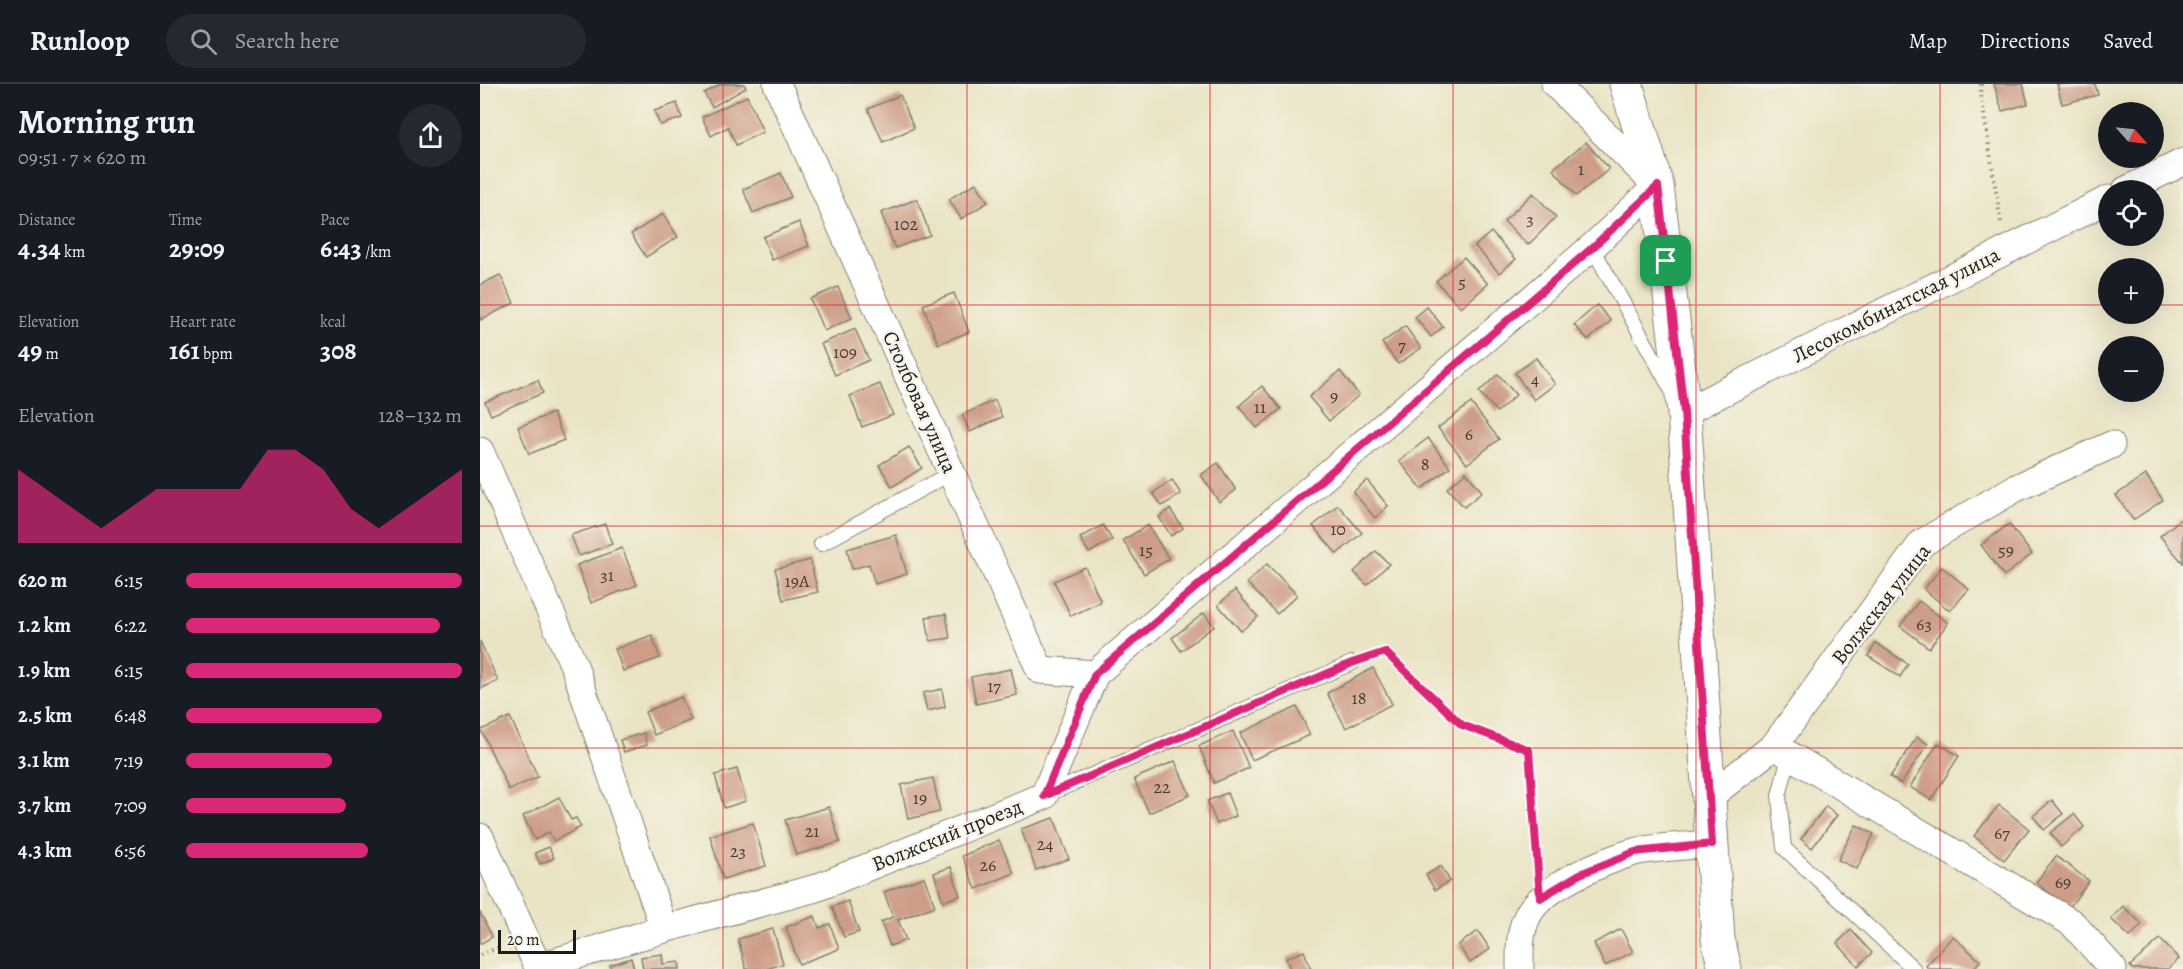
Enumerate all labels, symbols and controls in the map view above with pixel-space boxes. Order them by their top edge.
search box [166,14,586,68]
text: Runloop [30,22,130,60]
icon: search [187,25,220,58]
text: Search here [235,26,339,56]
text: Map [1909,27,1947,55]
text: Directions [1980,27,2070,55]
text: Saved [2103,27,2153,55]
text: Morning run [18,99,195,144]
north arrow [2098,102,2164,168]
map controls [2098,102,2164,402]
button: share [399,104,462,167]
text: 09:51 · 7 × 620 m [18,144,146,171]
house number: 1 [1578,157,1584,181]
button: locate [2098,180,2164,246]
house number: 3 [1526,207,1534,231]
text: Distance [18,209,75,231]
text: Time [169,209,202,231]
text: Pace [320,209,350,231]
house number: 102 [894,212,919,236]
text: 4.34 [18,231,61,266]
text: 29:09 [169,231,225,266]
text: 6:43 [320,231,362,266]
pin [1640,235,1691,286]
street label: Лесокомбинатская улица [1788,240,2005,369]
text: km [61,241,85,263]
text: /km [362,241,391,263]
icon: arrive [1649,244,1682,277]
button: + [2098,258,2164,324]
house number: 5 [1458,270,1466,294]
text: Elevation [18,311,79,333]
text: Heart rate [169,311,236,333]
text: kcal [320,311,346,333]
street label: Столбовая улица [876,327,964,478]
text: 49 [18,333,42,368]
text: 161 [169,333,200,368]
text: 308 [320,333,357,368]
house number: 7 [1398,333,1406,357]
button: − [2098,336,2164,402]
house number: 109 [833,340,857,364]
text: m [42,343,59,365]
text: bpm [200,343,233,365]
house number: 4 [1531,367,1539,391]
house number: 9 [1330,384,1338,408]
house number: 11 [1254,395,1266,419]
text: Elevation [18,402,95,429]
text: 128–132 m [379,402,462,429]
house number: 6 [1465,422,1473,446]
house number: 8 [1421,452,1429,476]
house number: 10 [1330,517,1346,541]
house number: 15 [1139,538,1153,562]
street label: Волжская улица [1825,538,1937,670]
house number: 59 [1998,538,2014,562]
house number: 31 [600,563,614,587]
text: 620 m [18,567,67,594]
text: 6:15 [114,567,143,594]
house number: 19А [785,569,810,593]
text: 1.2 km [18,612,71,639]
text: 6:22 [114,612,147,639]
house number: 63 [1916,612,1932,636]
text: 1.9 km [18,657,71,684]
text: 6:15 [114,657,143,684]
house number: 17 [987,674,1001,698]
house number: 18 [1352,686,1366,710]
text: 2.5 km [18,702,72,729]
text: 6:48 [114,702,147,729]
text: 3.1 km [18,747,70,774]
text: 7:19 [114,747,143,774]
house number: 22 [1153,775,1171,799]
house number: 19 [913,786,927,810]
text: 3.7 km [18,792,71,819]
text: 7:09 [114,792,147,819]
street label: Волжский проезд [868,792,1026,878]
house number: 21 [805,819,819,843]
house number: 67 [1994,821,2010,845]
house number: 24 [1037,832,1053,856]
text: 4.3 km [18,837,72,864]
text: 6:56 [114,837,146,864]
house number: 23 [730,839,746,863]
house number: 26 [980,853,996,877]
house number: 69 [2055,870,2071,894]
scale bar [498,927,576,954]
text: 20 m [507,929,540,951]

